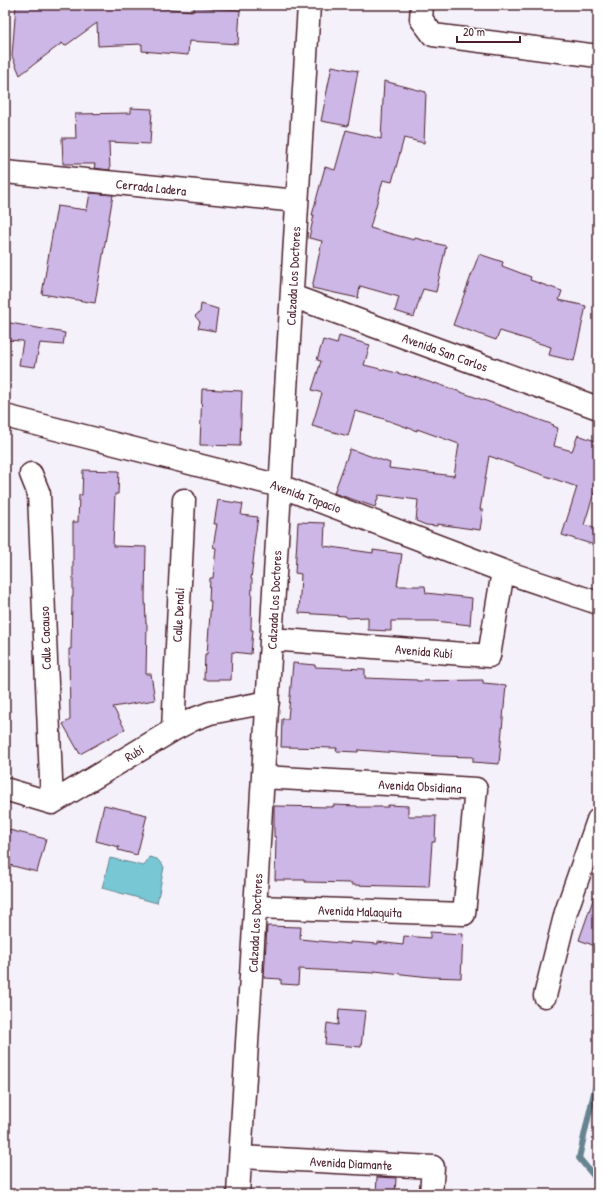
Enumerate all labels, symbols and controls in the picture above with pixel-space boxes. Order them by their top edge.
scale bar [457,18,520,44]
text: 20 m [463,23,485,40]
street label: Cerrada Ladera [115,174,187,200]
street label: Calzada Los Doctores [281,226,305,326]
street label: Avenida San Carlos [400,328,490,376]
street label: Avenida Topacio [268,475,344,517]
street label: Calzada Los Doctores [262,550,286,650]
street label: Calle Denali [168,587,188,643]
street label: Calle Cacauso [35,606,55,670]
street label: Avenida Rubí [394,640,454,663]
street label: Rubí [121,740,147,766]
street label: Avenida Obsidiana [378,775,462,797]
street label: Calzada Los Doctores [243,873,267,973]
street label: Avenida Malaquita [318,901,402,921]
street label: Avenida Diamante [309,1152,393,1174]

